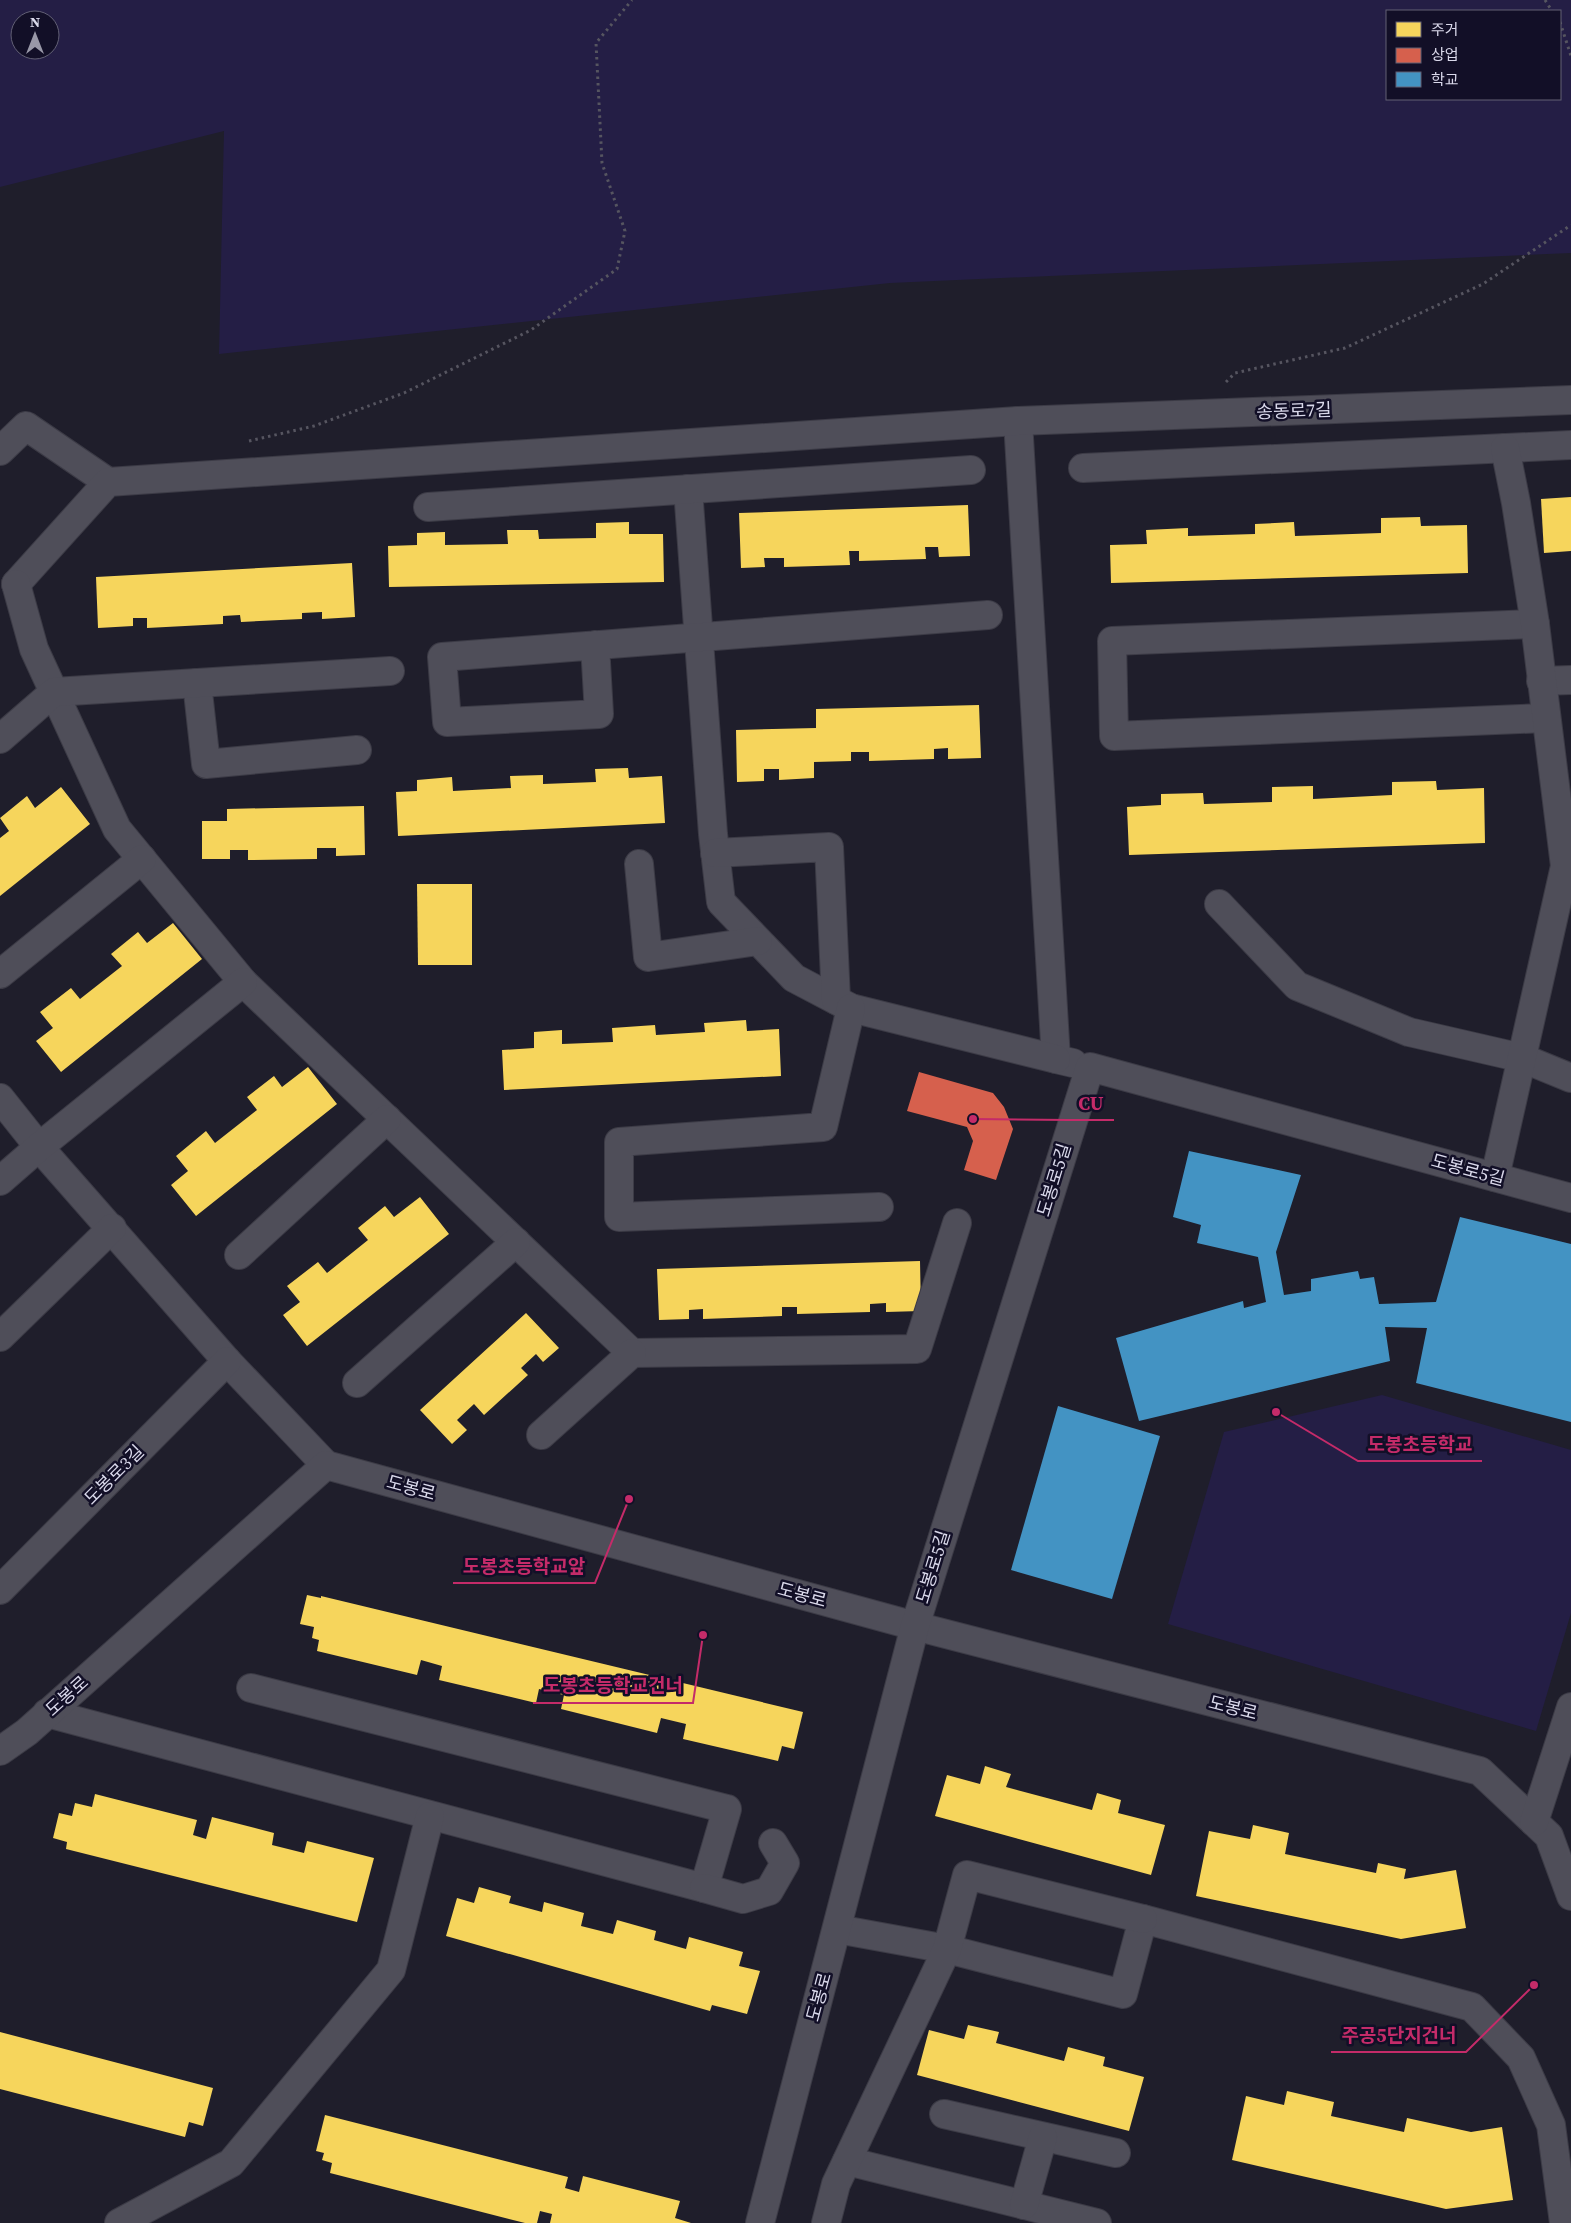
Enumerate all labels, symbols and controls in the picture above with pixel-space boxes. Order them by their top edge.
north arrow [10,10,60,60]
legend [1386,10,1561,100]
text: N [30,12,40,32]
text: 주거 [1431,19,1459,40]
text: 상업 [1431,44,1459,65]
text: 학교 [1431,69,1459,90]
street label: 송동로7길 [1256,397,1332,424]
callout: CU [1069,1086,1114,1120]
text: CU [1078,1090,1104,1116]
street label: 도봉로5길 [1031,1140,1076,1219]
street label: 도봉로5길 [1429,1148,1508,1191]
callout: 도봉초등학교 [1358,1427,1482,1461]
text: 도봉초등학교 [1368,1431,1472,1457]
street label: 도봉로3길 [78,1439,149,1510]
street label: 도봉로 [384,1469,438,1506]
street label: 도봉로5길 [910,1527,955,1606]
callout: 도봉초등학교앞 [453,1549,595,1583]
text: 도봉초등학교앞 [463,1553,585,1579]
street label: 도봉로 [775,1576,829,1613]
callout: 도봉초등학교건너 [533,1669,693,1703]
street label: 도봉로 [40,1670,93,1722]
text: 도봉초등학교건너 [543,1672,683,1698]
street label: 도봉로 [1206,1689,1260,1726]
street label: 도봉로 [800,1970,837,2024]
callout: 주공5단지건너 [1331,2018,1466,2052]
text: 주공5단지건너 [1341,2022,1457,2048]

